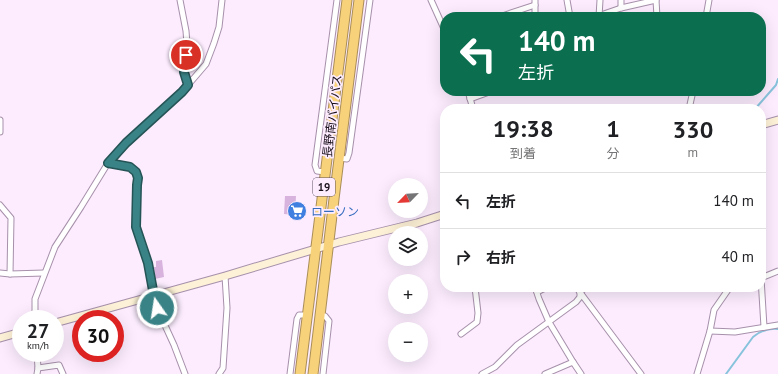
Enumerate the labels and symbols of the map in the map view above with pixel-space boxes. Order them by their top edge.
pin [169,38,203,72]
street label: 長野南バイパス [319,74,345,158]
road number: 19 [313,178,335,196]
north arrow [388,178,428,218]
supermarket icon: ローソン [286,200,308,222]
place label: ローソン [311,204,359,219]
position arrow [136,287,178,329]
speed limit sign: 30 [72,310,124,362]

